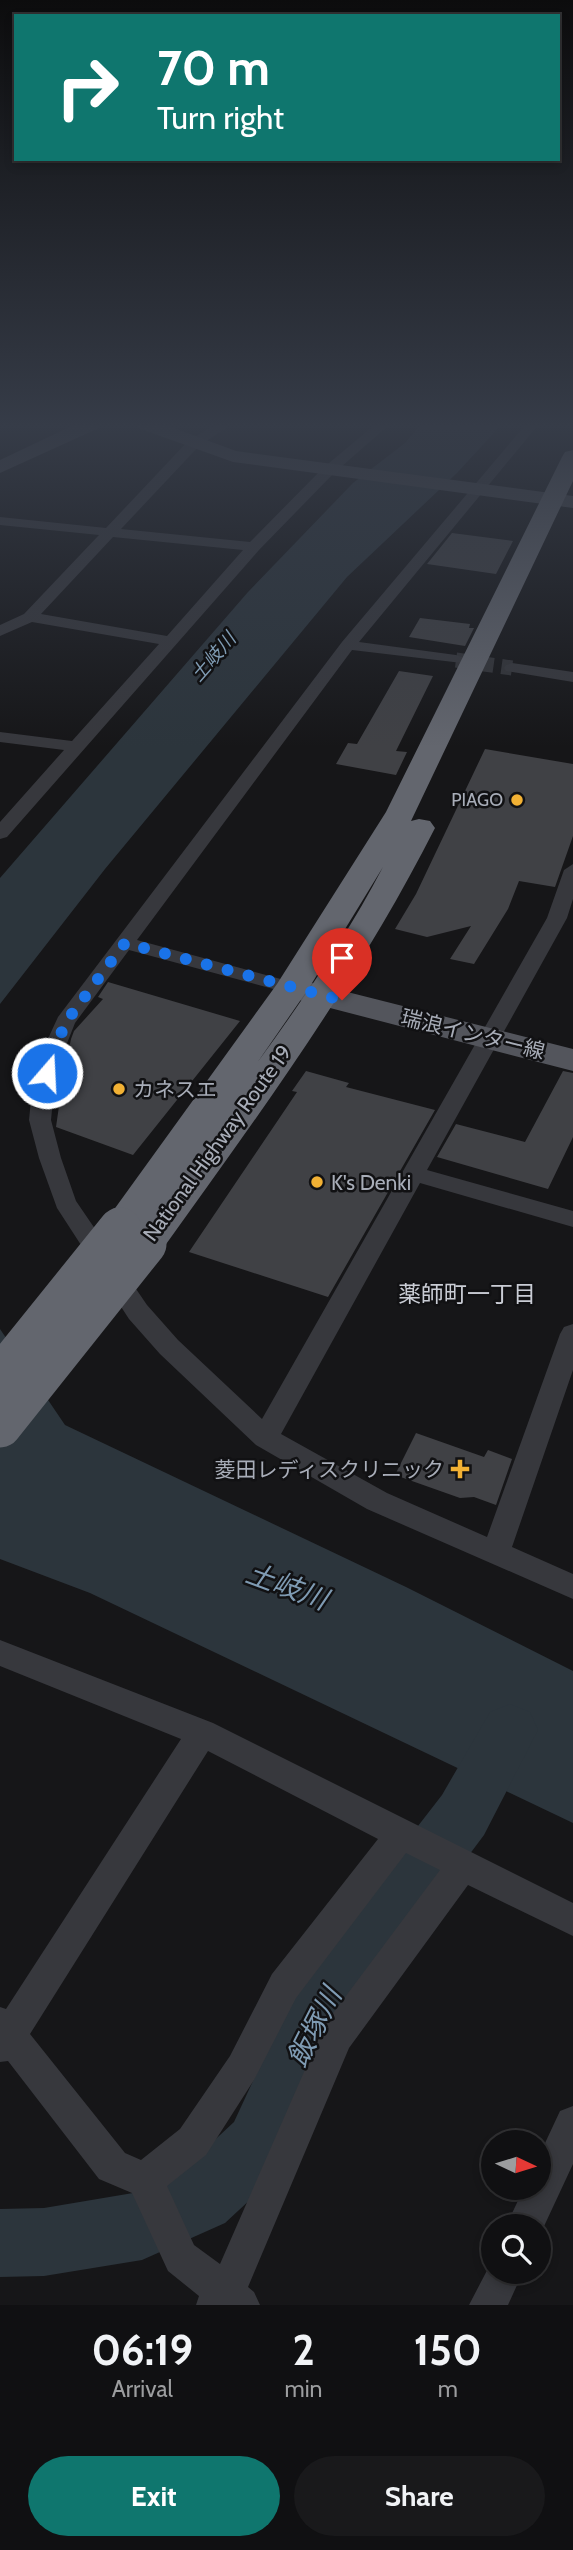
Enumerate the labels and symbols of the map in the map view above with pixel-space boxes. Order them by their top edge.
water label: 土岐川 [186,626,242,686]
place label: PIAGO [451,789,503,811]
marker: PIAGO [509,792,525,808]
pin [312,928,372,1000]
street label: 瑞浪インター線 [399,1004,547,1064]
position arrow [10,1036,84,1110]
street label: National Highway Route 19 [138,1040,296,1246]
place label: カネスエ [133,1077,217,1102]
marker: カネスエ [111,1081,127,1097]
place label: K's Denki [331,1170,411,1195]
marker: K's Denki [309,1174,325,1190]
district label: 薬師町一丁目 [398,1280,536,1308]
place label: 菱田レディスクリニック [214,1457,444,1482]
marker: 菱田レディスクリニック [450,1459,470,1479]
water label: 土岐川 [242,1556,335,1617]
water label: 飯塚川 [280,1979,350,2072]
north arrow [481,2130,551,2200]

